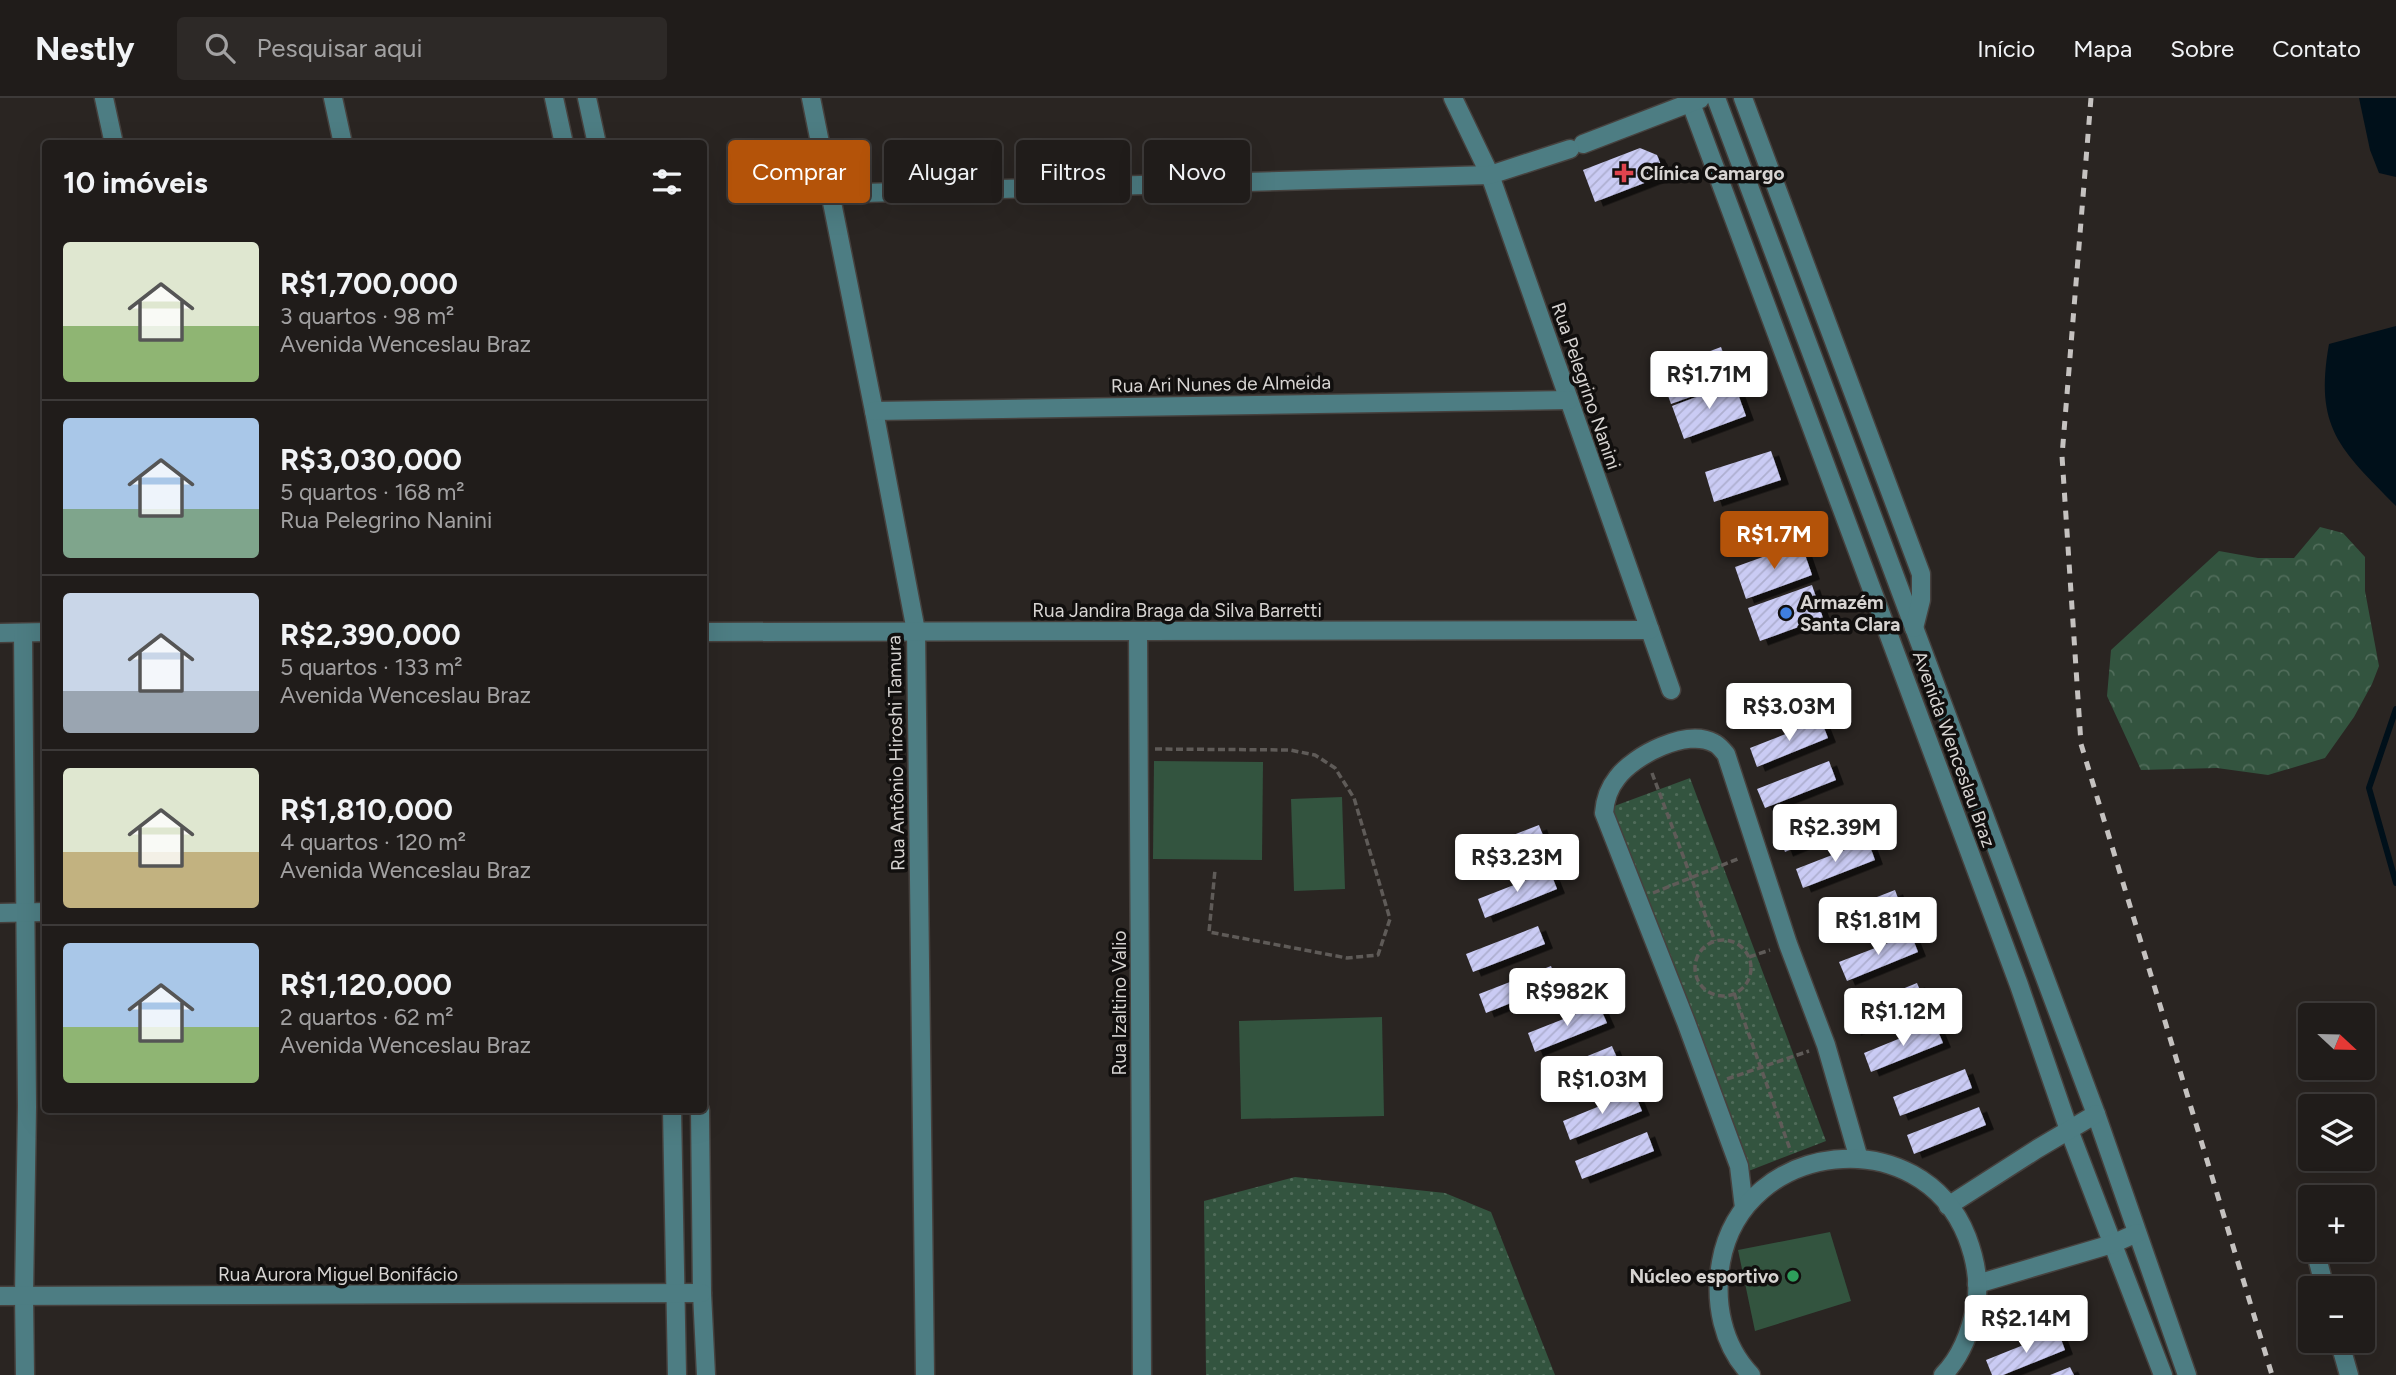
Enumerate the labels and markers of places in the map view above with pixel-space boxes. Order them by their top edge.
place label: Clínica Camargo [1640,162,1784,185]
marker: Clínica Camargo [1614,163,1634,183]
pin: R$1.71M [1644,352,1774,411]
pin: R$1.7M [1717,512,1831,571]
place label: Armazém Santa Clara [1800,591,1900,636]
marker: Armazém Santa Clara [1778,605,1794,621]
pin: R$3.03M [1724,684,1854,743]
pin: R$2.39M [1770,804,1900,864]
pin: R$3.23M [1452,834,1582,894]
pin: R$1.81M [1813,898,1943,957]
pin: R$982K [1510,968,1624,1028]
pin: R$1.12M [1838,988,1968,1048]
pin: R$1.03M [1537,1056,1667,1116]
place label: Núcleo esportivo [1629,1265,1779,1288]
marker: Núcleo esportivo [1785,1268,1801,1284]
pin: R$2.14M [1961,1296,2091,1355]

